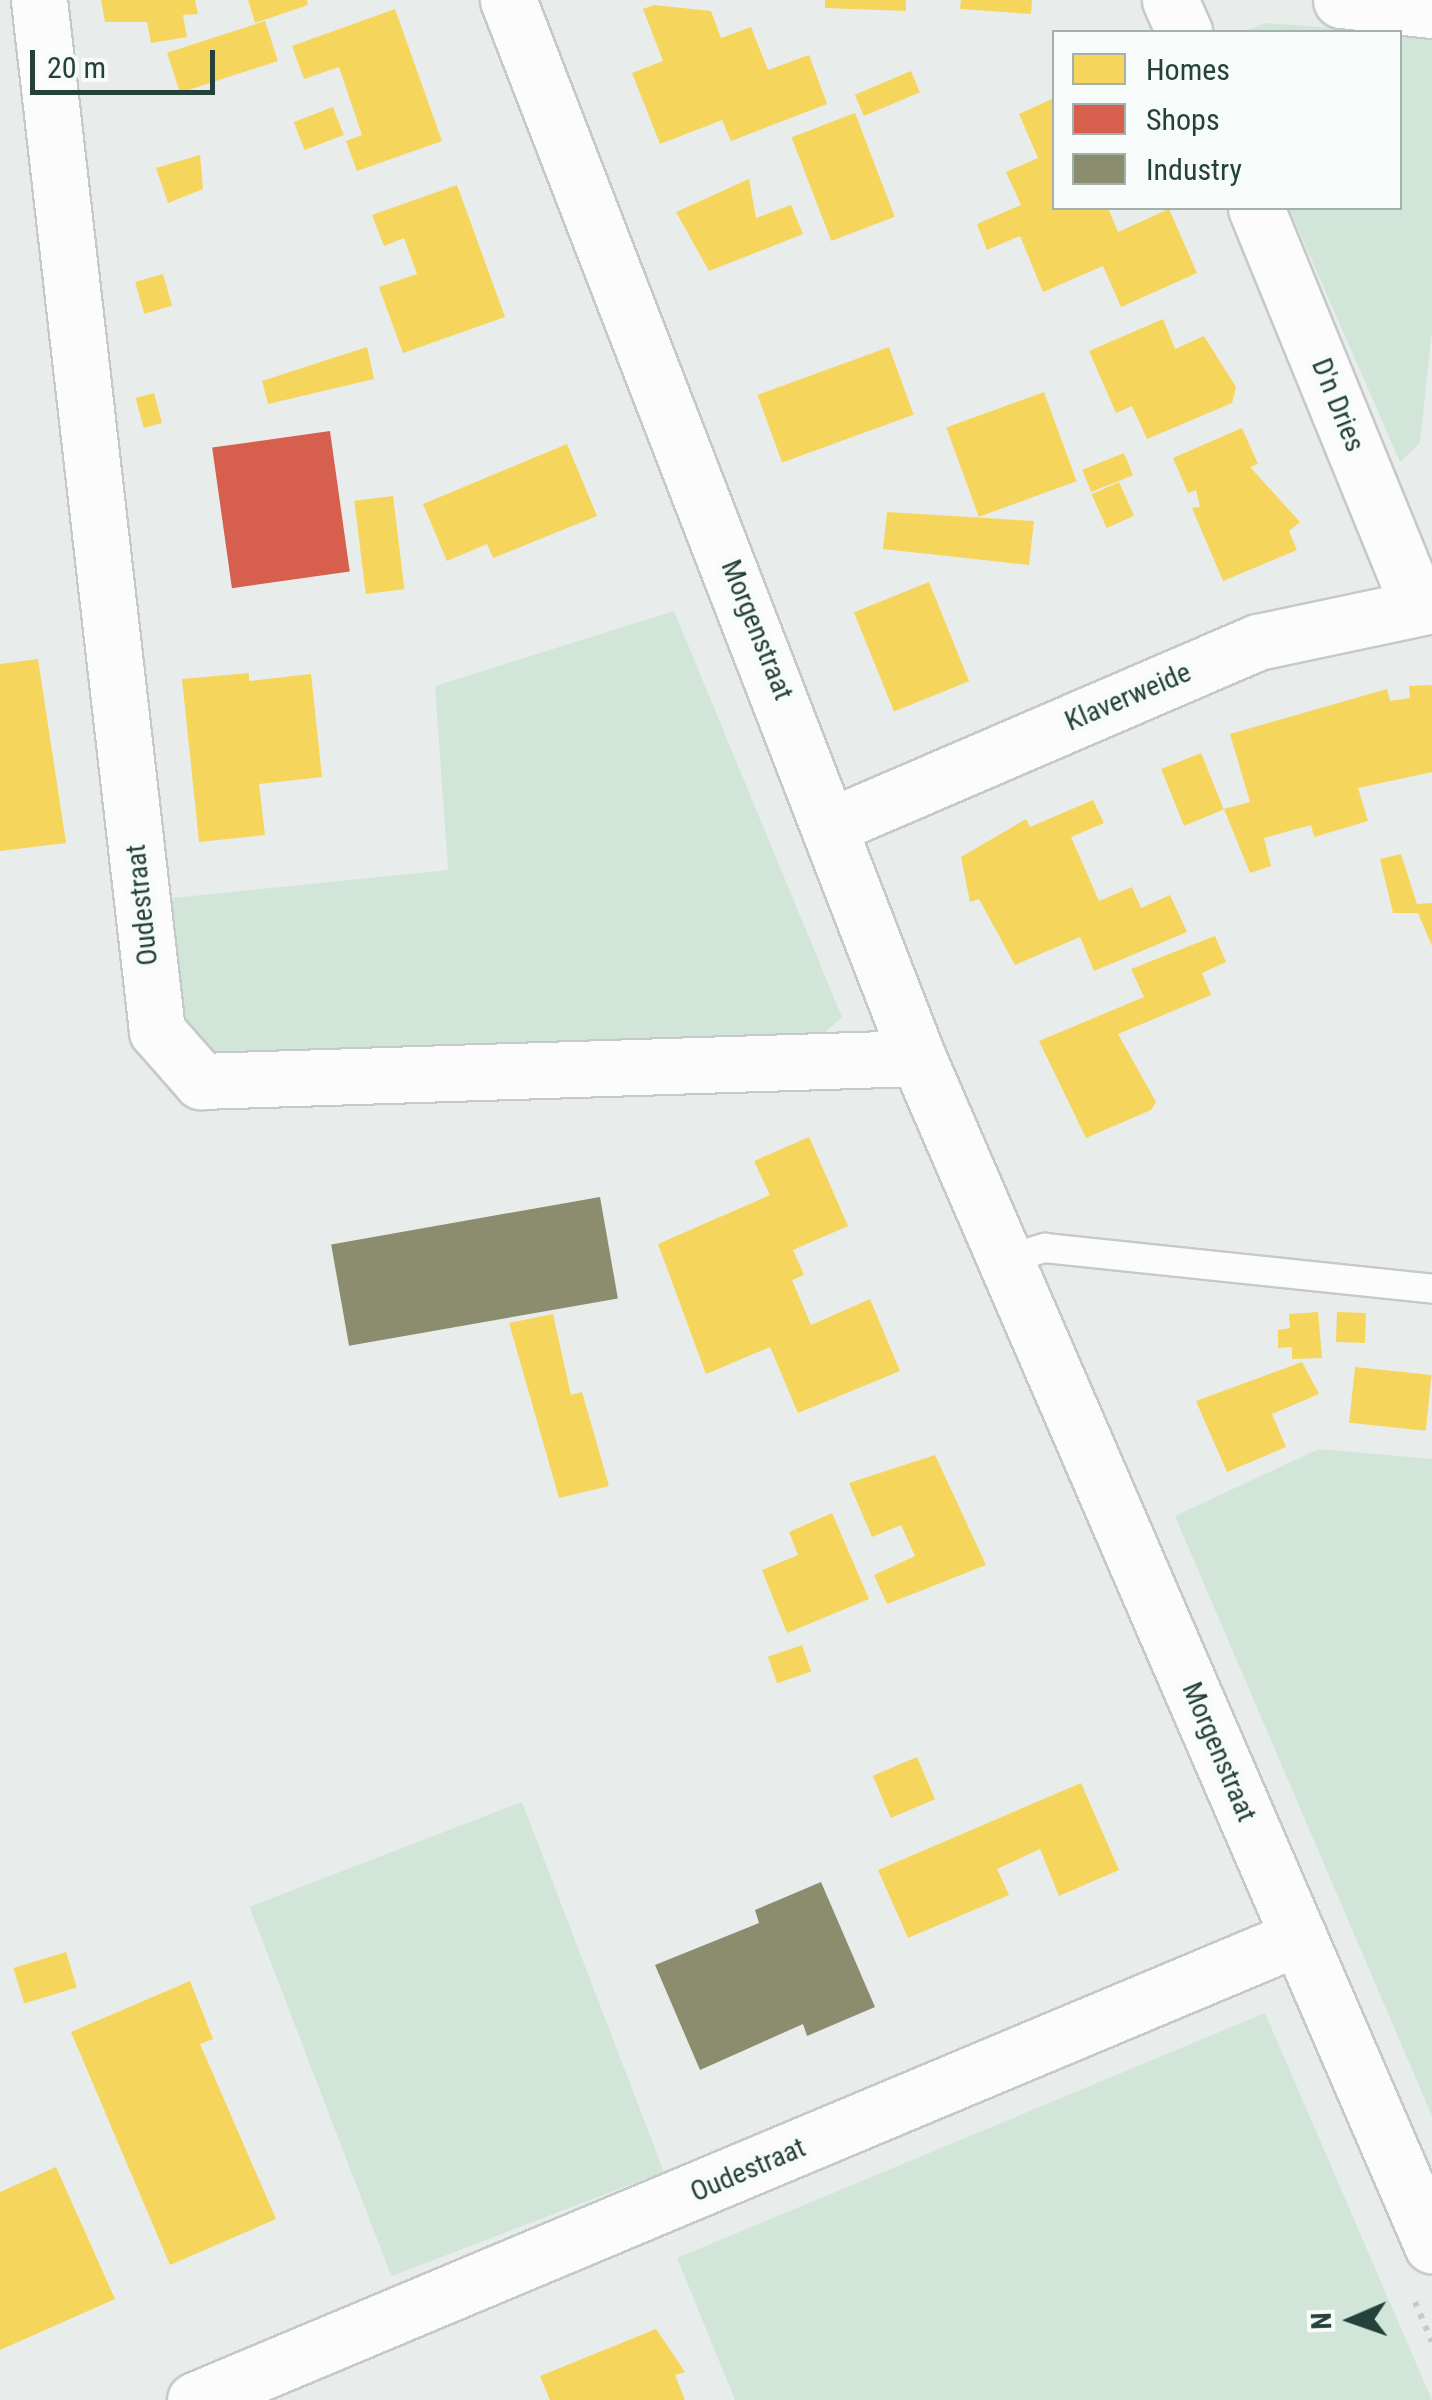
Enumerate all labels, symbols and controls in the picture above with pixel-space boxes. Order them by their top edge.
scale bar [35,30,220,92]
legend [1052,30,1402,210]
text: 20 m [47,50,106,85]
text: Homes [1146,52,1230,87]
text: Shops [1146,102,1220,137]
text: Industry [1146,152,1242,187]
street label: D'n Dries [1304,354,1372,456]
street label: Morgenstraat [714,555,800,705]
street label: Klaverweide [1060,655,1196,739]
street label: Oudestraat [119,843,165,967]
street label: Morgenstraat [1175,1677,1263,1827]
street label: Oudestraat [686,2131,810,2209]
north arrow [1302,2270,1402,2370]
text: N [1305,2312,1338,2330]

